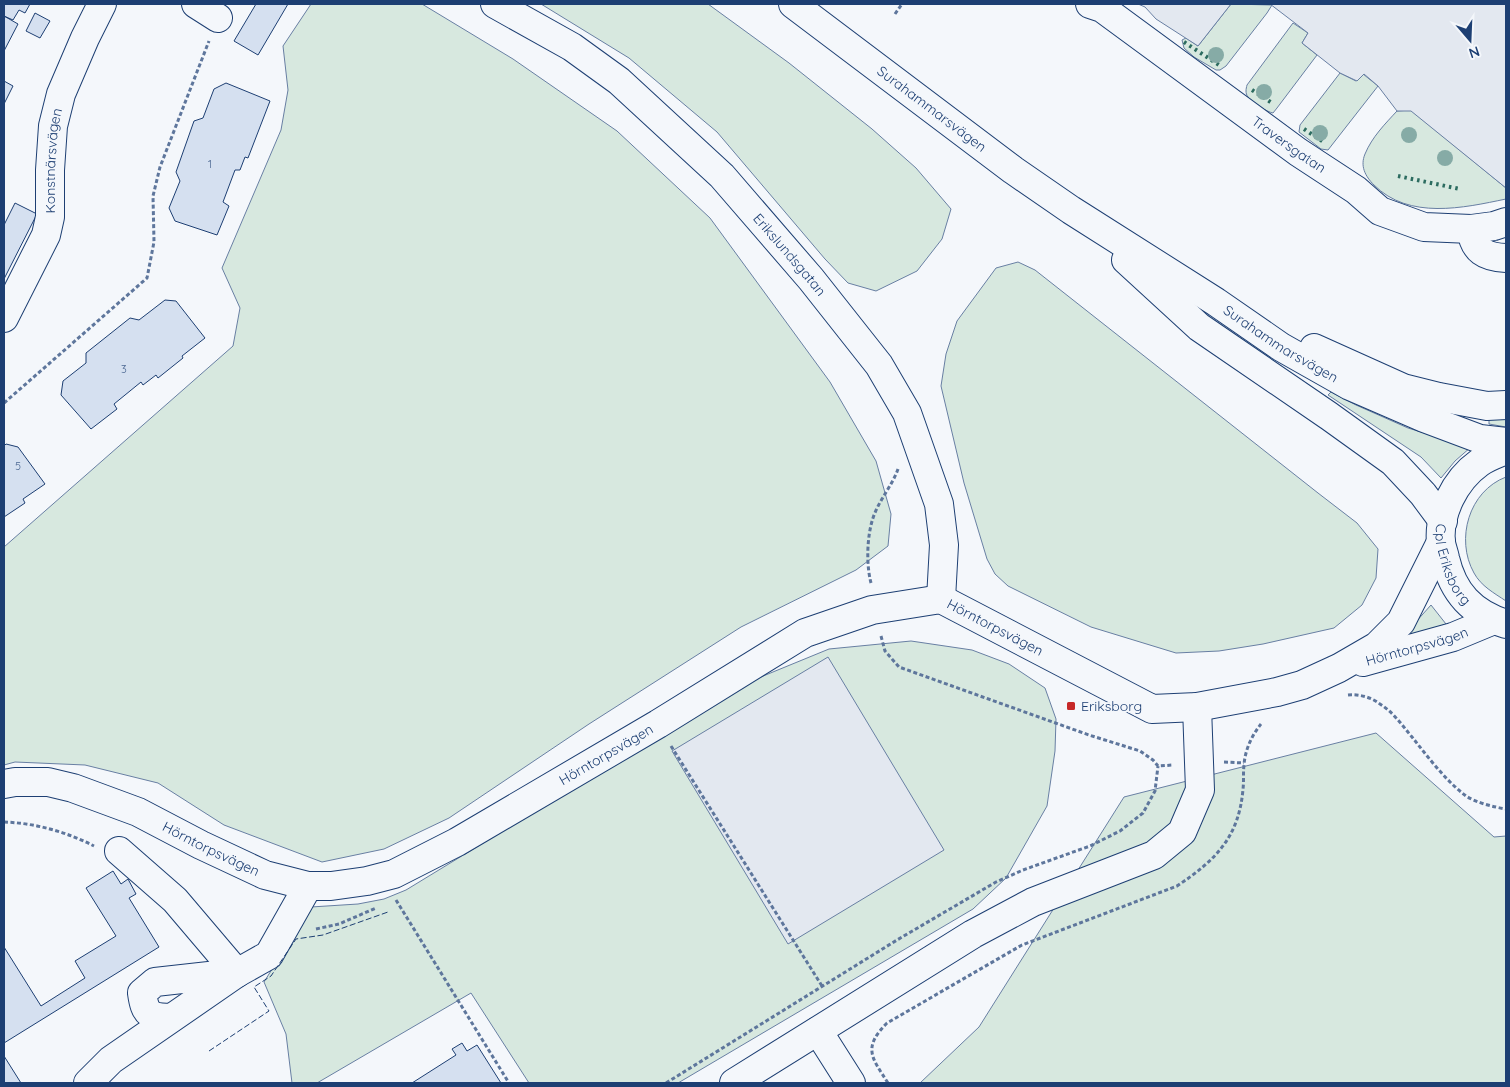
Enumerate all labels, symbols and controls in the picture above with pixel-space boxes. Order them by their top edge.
north arrow [1445,15,1495,65]
text: N [1466,42,1482,62]
street label: Surahammarsvägen [874,62,990,156]
street label: Konstnärsvägen [41,106,66,213]
street label: Traversgatan [1248,112,1329,177]
house number: 1 [208,157,212,171]
street label: Erikslundsgatan [749,210,830,300]
street label: Surahammarsvägen [1220,301,1341,386]
house number: 3 [121,362,127,376]
house number: 5 [15,459,21,473]
street label: Cpl Eriksborg [1432,523,1475,609]
street label: Hörntorpsvägen [944,595,1046,660]
street label: Hörntorpsvägen [1363,623,1471,670]
place label: Eriksborg [1081,697,1142,715]
marker: Eriksborg [1065,700,1077,712]
street label: Hörntorpsvägen [556,720,656,789]
street label: Hörntorpsvägen [159,817,263,880]

